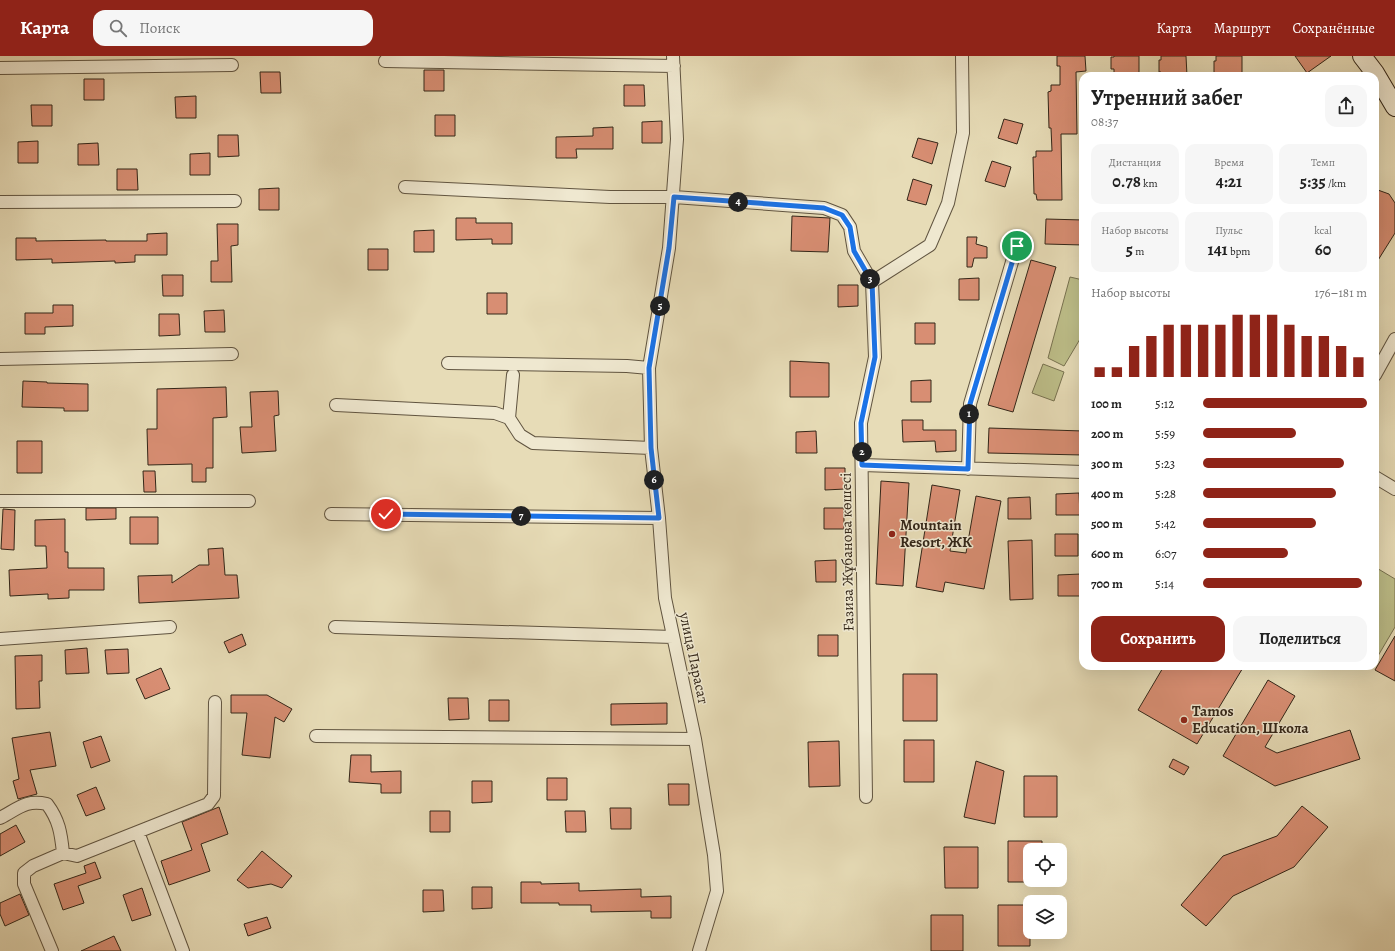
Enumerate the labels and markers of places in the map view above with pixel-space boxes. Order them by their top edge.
pin: 4 [728,192,748,212]
pin [1000,229,1034,263]
pin: 3 [860,269,880,289]
pin: 5 [650,296,670,316]
pin: 1 [959,404,979,424]
pin: 2 [852,442,872,462]
pin: 6 [644,470,664,490]
pin [369,497,403,531]
pin: 7 [511,506,531,526]
place label: Mountain Resort, ЖК [900,515,972,552]
marker: Mountain Resort, ЖК [887,529,897,539]
place label: Tamos Education, Школа [1192,701,1310,738]
marker: Tamos Education, Школа [1179,715,1189,725]

